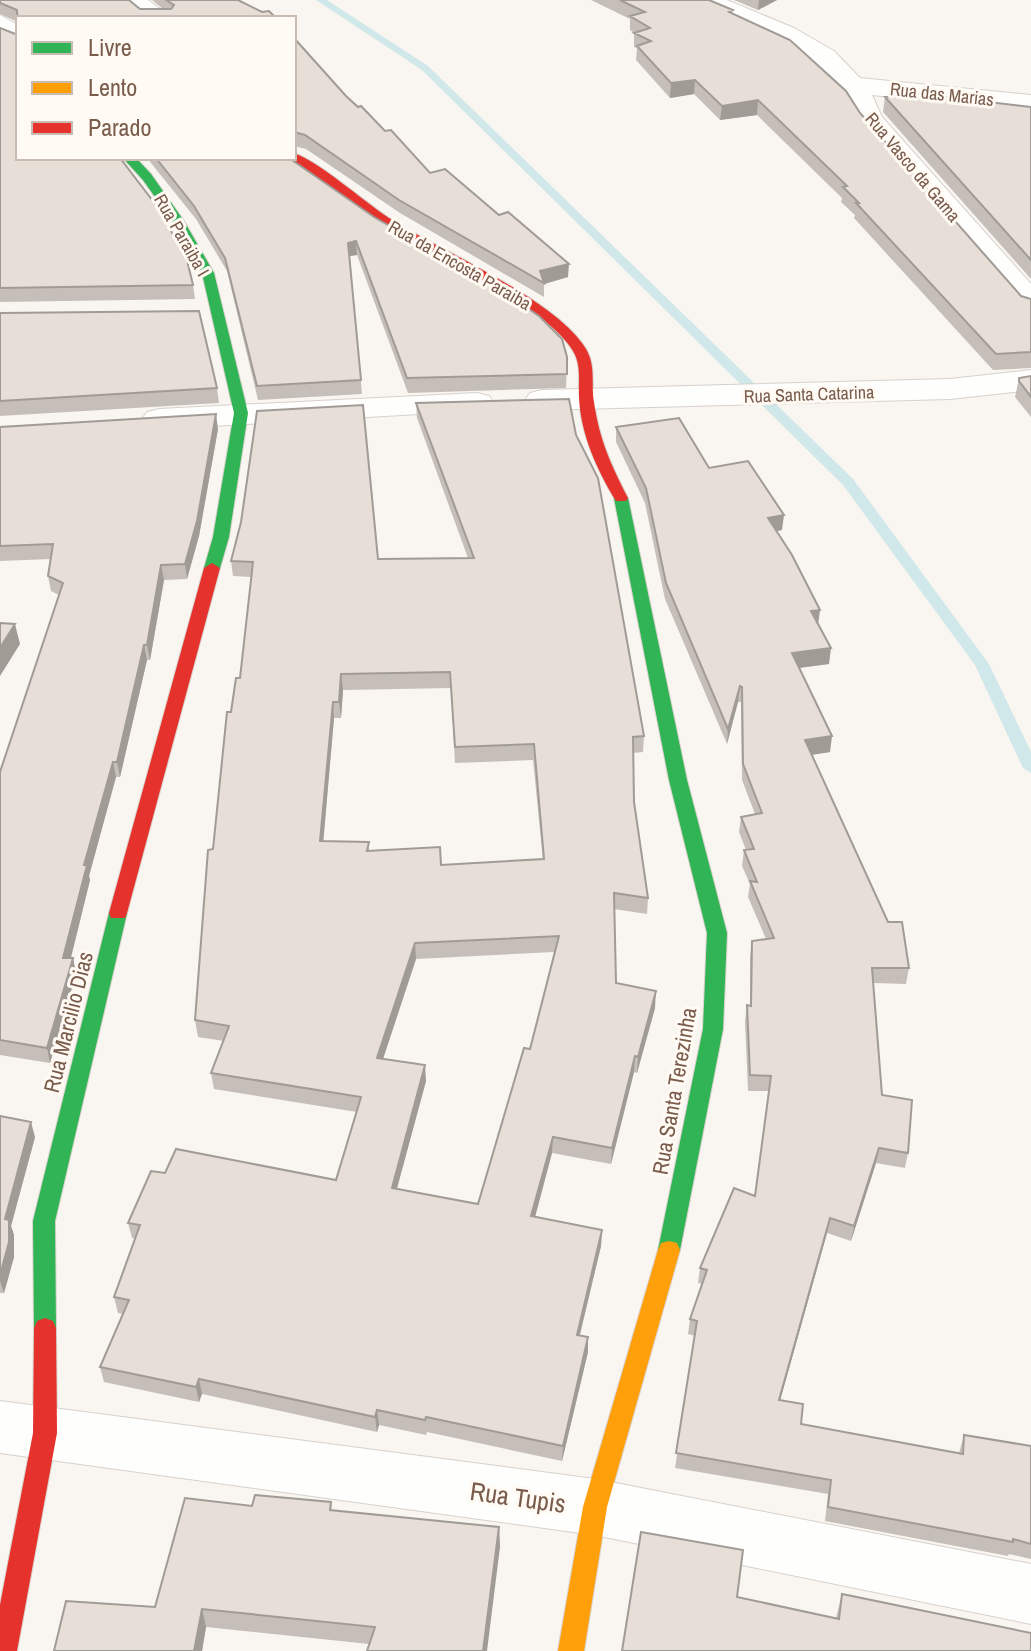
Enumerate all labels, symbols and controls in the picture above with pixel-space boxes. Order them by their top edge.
legend [16,16,296,160]
text: Livre [88,31,132,63]
text: Lento [88,71,137,103]
street label: Rua das Marias [889,76,995,112]
street label: Rua Vasco da Gama [860,107,966,227]
text: Parado [88,111,151,143]
street label: Rua Paraiba I [148,189,216,281]
street label: Rua da Encosta Paraiba [384,214,536,316]
street label: Rua Santa Catarina [743,379,875,409]
street label: Rua Marcilio Dias [36,948,100,1096]
street label: Rua Santa Terezinha [645,1005,703,1177]
street label: Rua Tupis [468,1473,568,1521]

